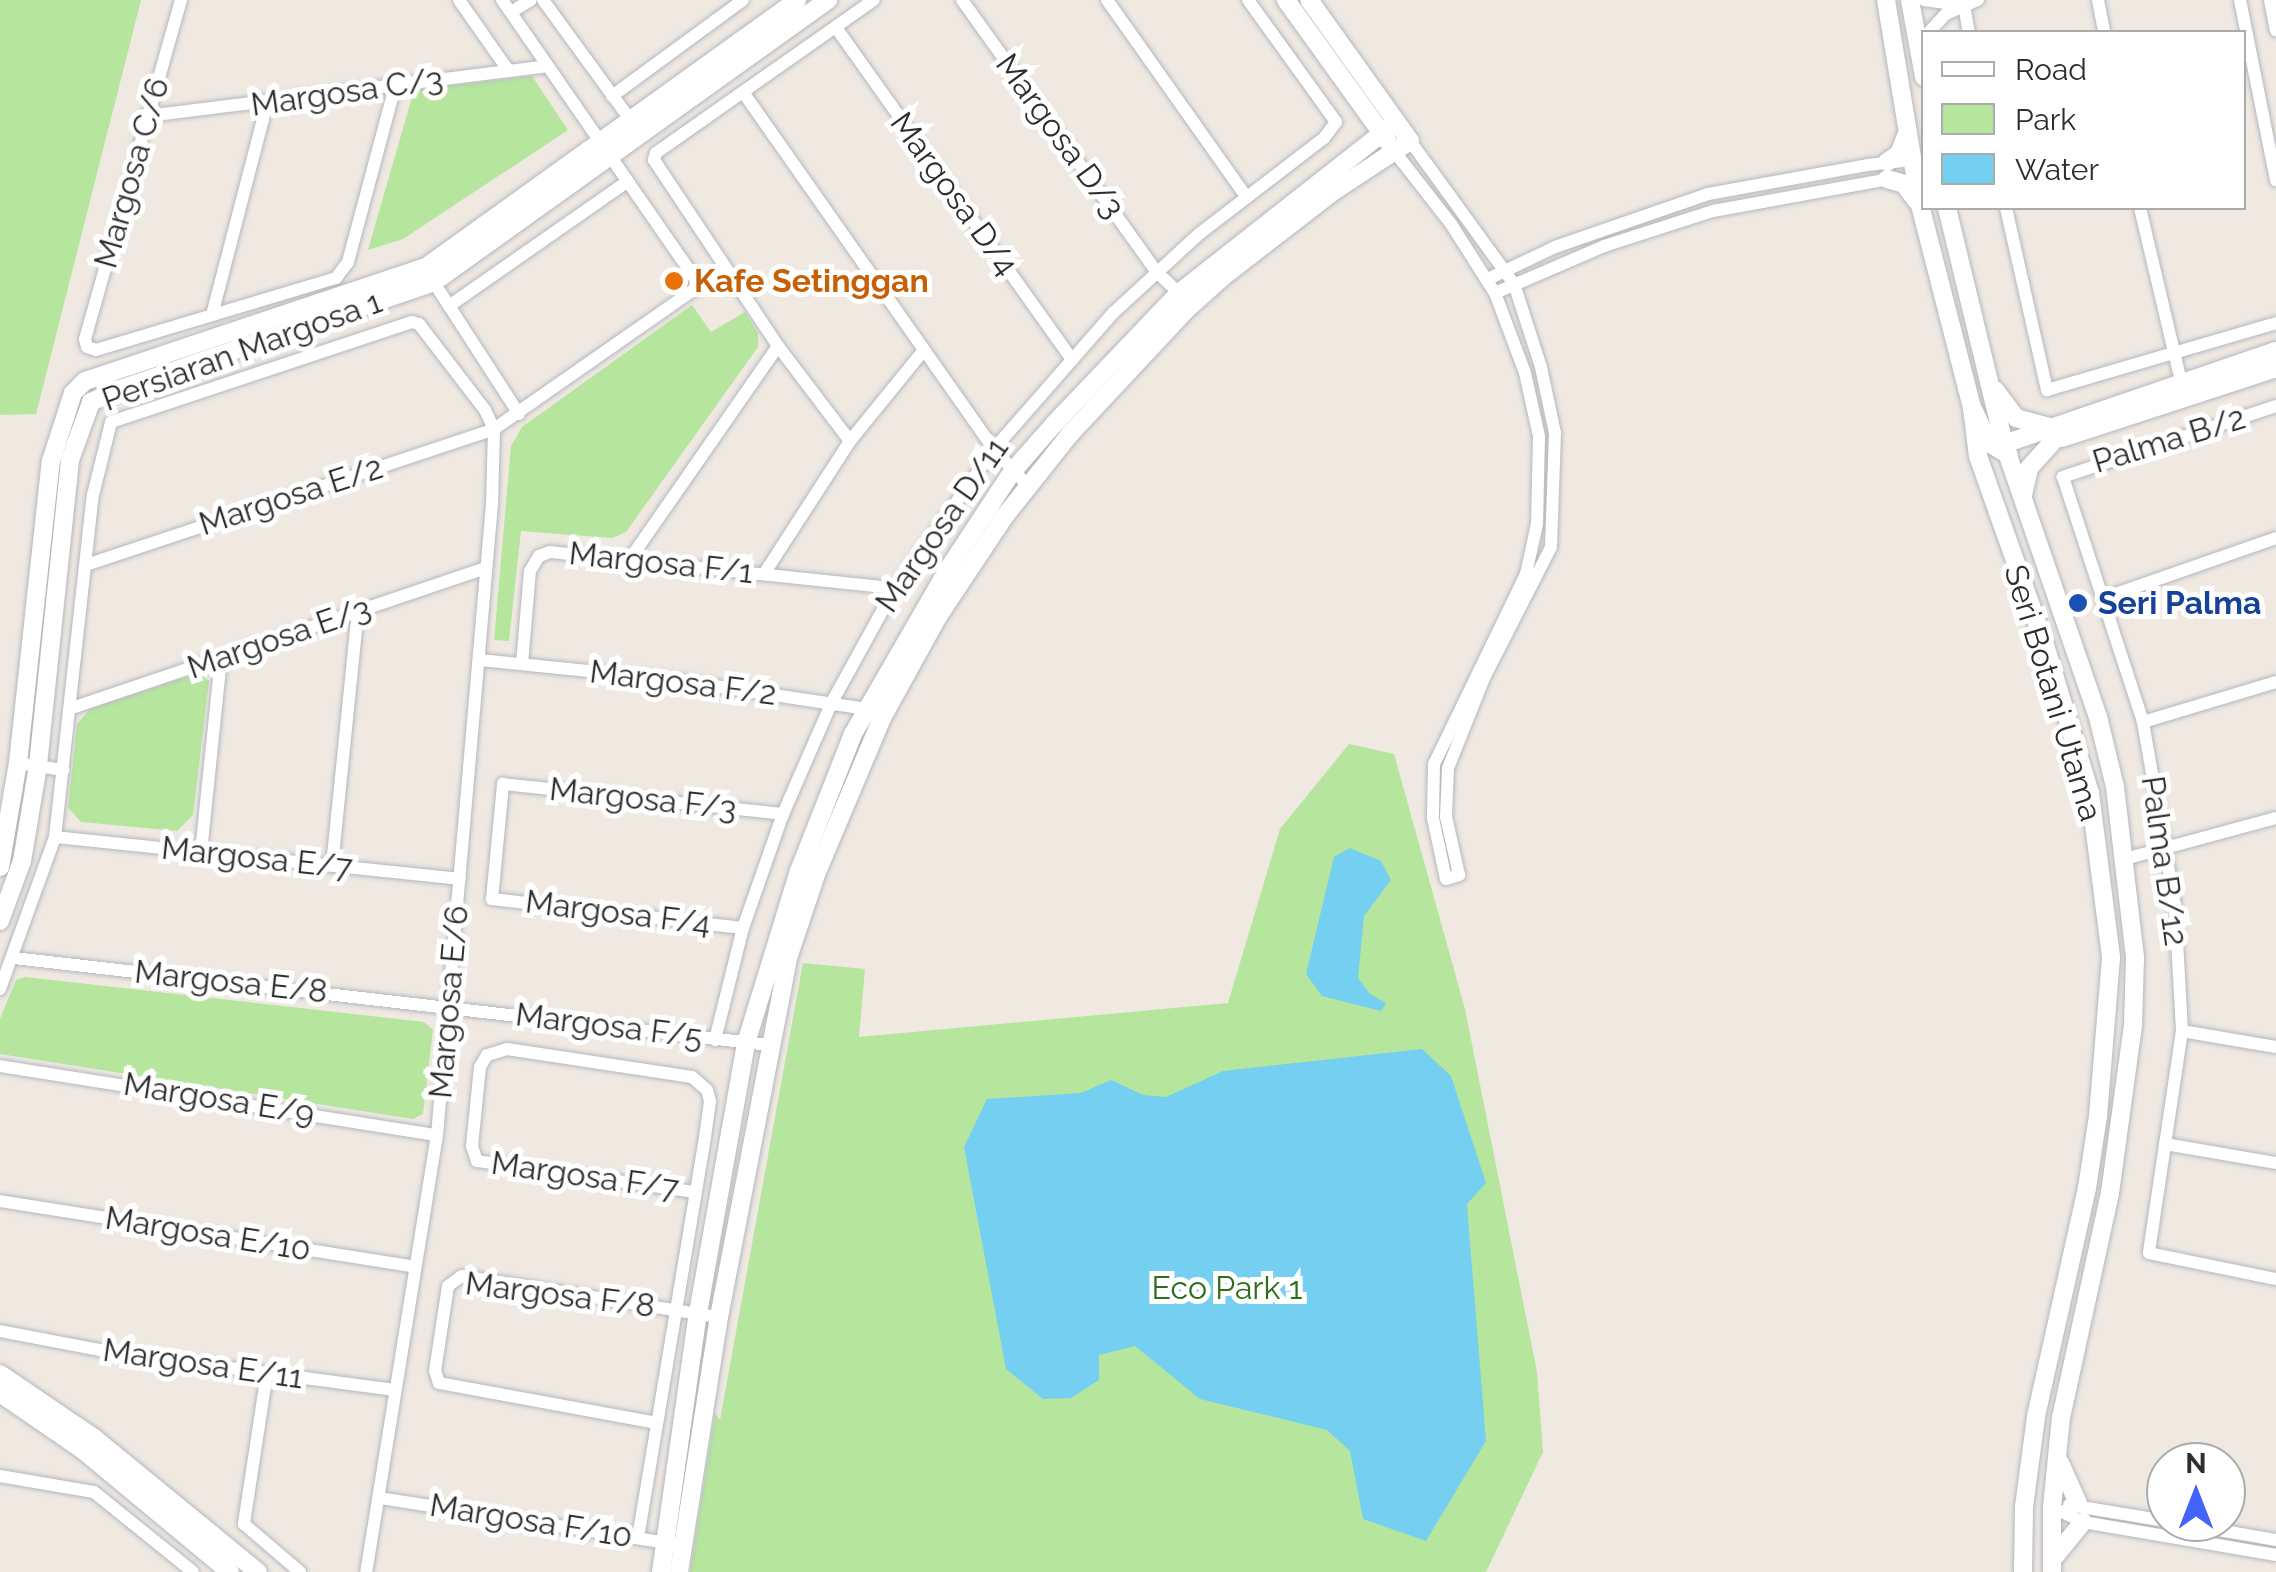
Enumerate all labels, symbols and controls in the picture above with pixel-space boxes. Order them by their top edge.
legend [1921,30,2246,210]
street label: Margosa D/3 [988,46,1132,226]
text: Road [2015,52,2087,87]
street label: Margosa C/3 [249,60,445,124]
street label: Margosa C/6 [87,74,177,272]
text: Park [2015,102,2076,137]
street label: Margosa D/4 [882,105,1026,283]
text: Water [2015,152,2099,187]
place label: Kafe Setinggan [694,262,929,300]
marker: Kafe Setinggan [663,270,685,292]
street label: Persiaran Margosa 1 [97,283,387,419]
street label: Palma B/2 [2088,399,2250,481]
street label: Margosa D/11 [868,430,1016,620]
street label: Margosa E/2 [194,448,388,544]
street label: Margosa F/1 [567,534,755,592]
street label: Seri Botani Utama [1996,560,2110,826]
place label: Seri Palma [2098,584,2261,622]
street label: Margosa E/3 [182,589,376,687]
marker: Seri Palma [2067,592,2089,614]
street label: Margosa F/2 [588,653,778,713]
street label: Margosa F/3 [548,770,738,828]
street label: Palma B/12 [2133,774,2195,948]
street label: Margosa E/7 [160,829,354,887]
street label: Margosa F/4 [523,883,713,943]
street label: Margosa E/6 [421,904,477,1100]
street label: Margosa E/8 [133,953,329,1011]
street label: Margosa F/5 [513,995,705,1057]
street label: Margosa E/9 [121,1065,317,1133]
street label: Margosa F/7 [489,1144,681,1208]
street label: Margosa E/10 [103,1199,313,1269]
street label: Margosa F/8 [463,1264,657,1326]
park label: Eco Park 1 [1152,1269,1302,1307]
street label: Margosa E/11 [101,1331,305,1397]
north arrow [2146,1442,2246,1542]
text: N [2185,1447,2207,1480]
street label: Margosa F/10 [427,1486,635,1556]

